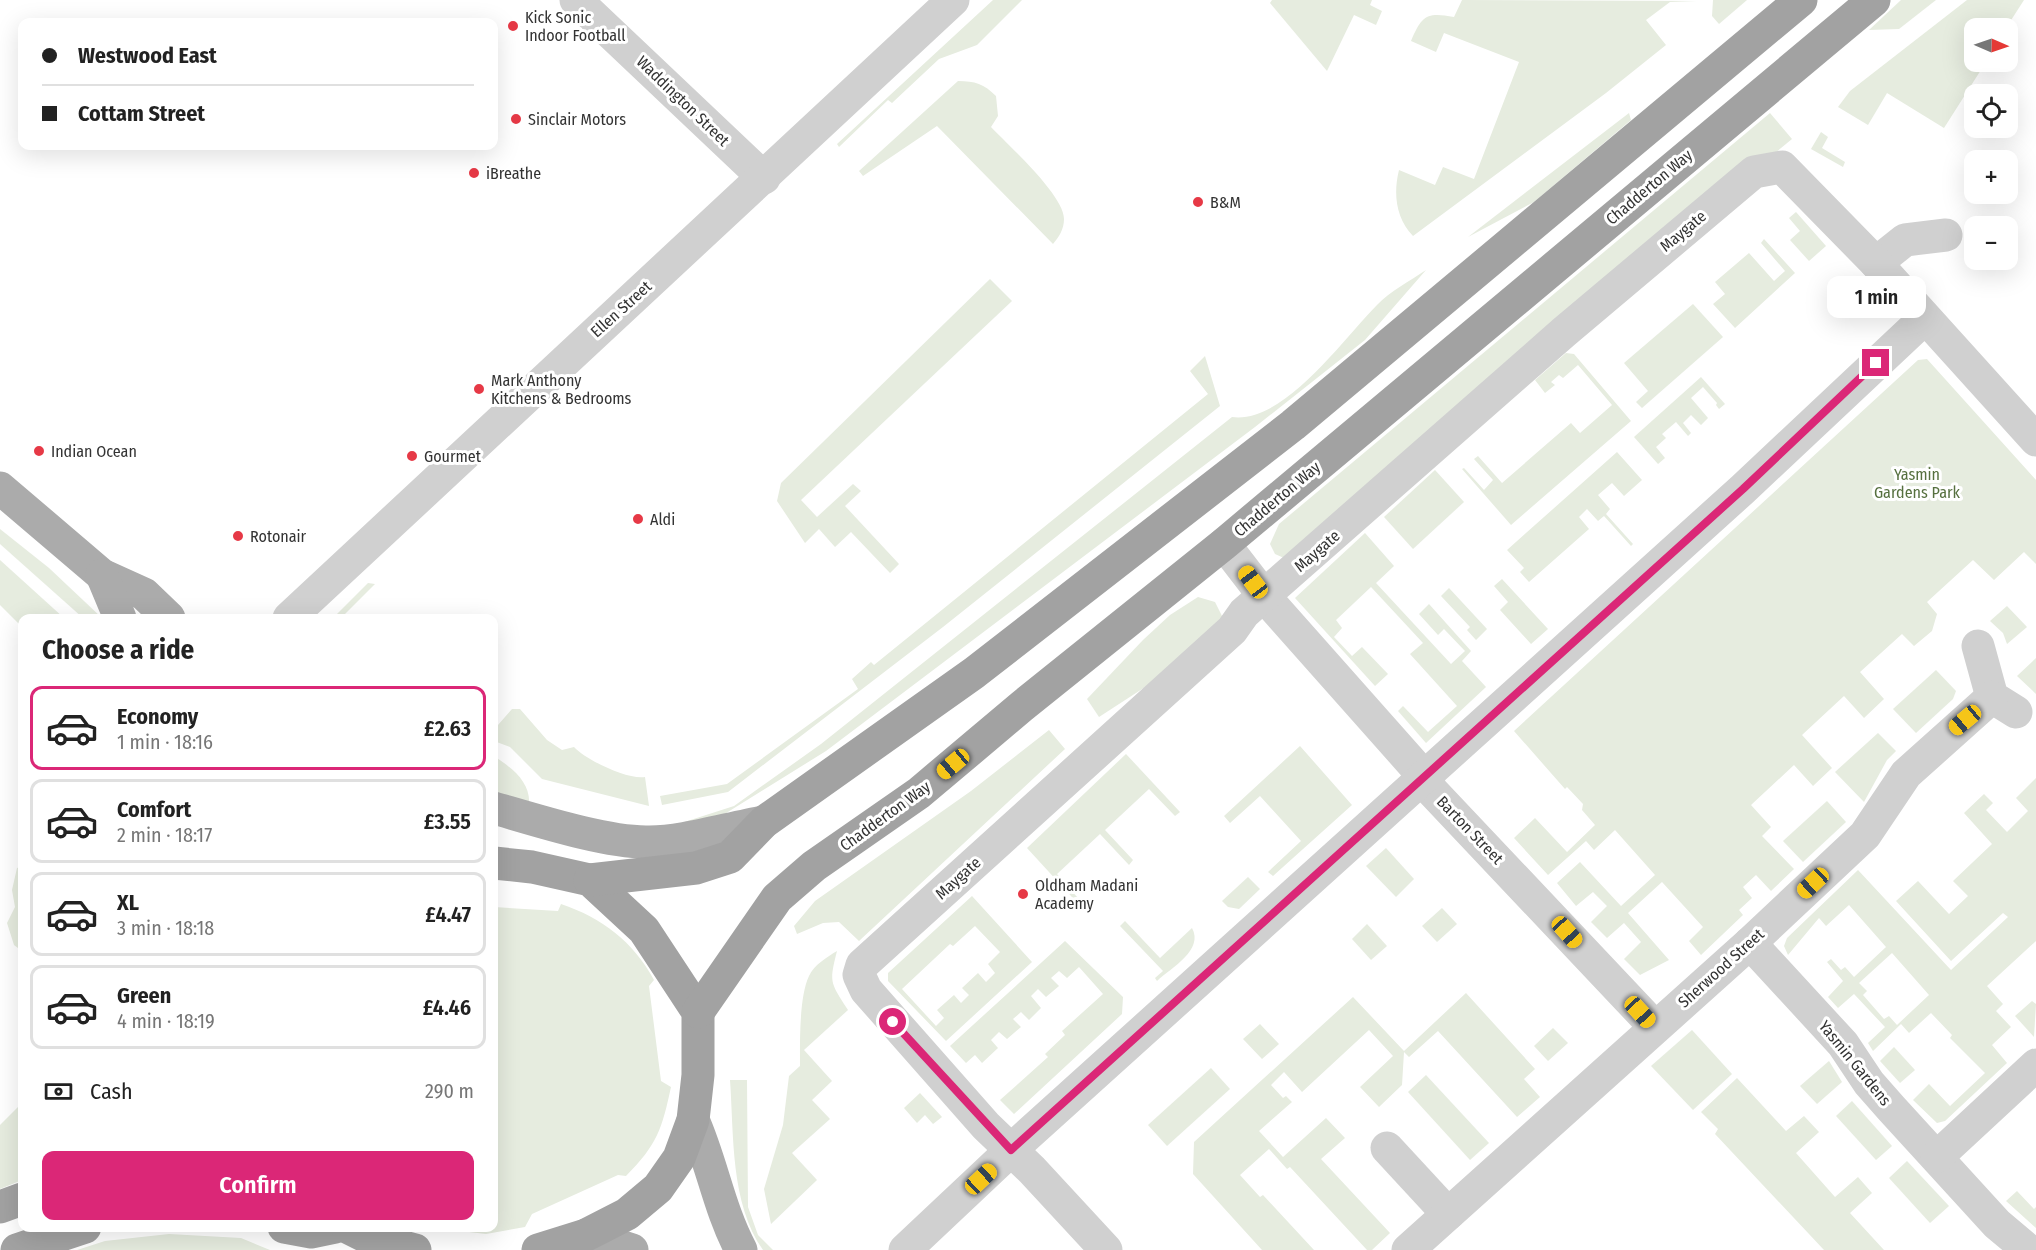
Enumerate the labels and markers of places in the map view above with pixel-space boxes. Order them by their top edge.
place label: Kick Sonic Indoor Football [525,8,625,45]
marker: Kick Sonic Indoor Football [506,19,520,33]
place label: Sinclair Motors [528,110,626,129]
marker: Sinclair Motors [509,112,523,126]
place label: iBreathe [486,164,541,183]
marker: iBreathe [467,166,481,180]
place label: B&M [1210,193,1241,212]
marker: B&M [1191,195,1205,209]
place label: Mark Anthony Kitchens & Bedrooms [491,371,632,408]
marker: Mark Anthony Kitchens & Bedrooms [472,382,486,396]
place label: Indian Ocean [51,442,137,461]
marker: Indian Ocean [32,444,46,458]
place label: Gourmet [424,447,482,466]
marker: Gourmet [405,449,419,463]
place label: Aldi [650,510,675,529]
marker: Aldi [631,512,645,526]
place label: Rotonair [250,527,307,546]
marker: Rotonair [231,529,245,543]
place label: Oldham Madani Academy [1035,876,1138,913]
marker: Oldham Madani Academy [1016,887,1030,901]

